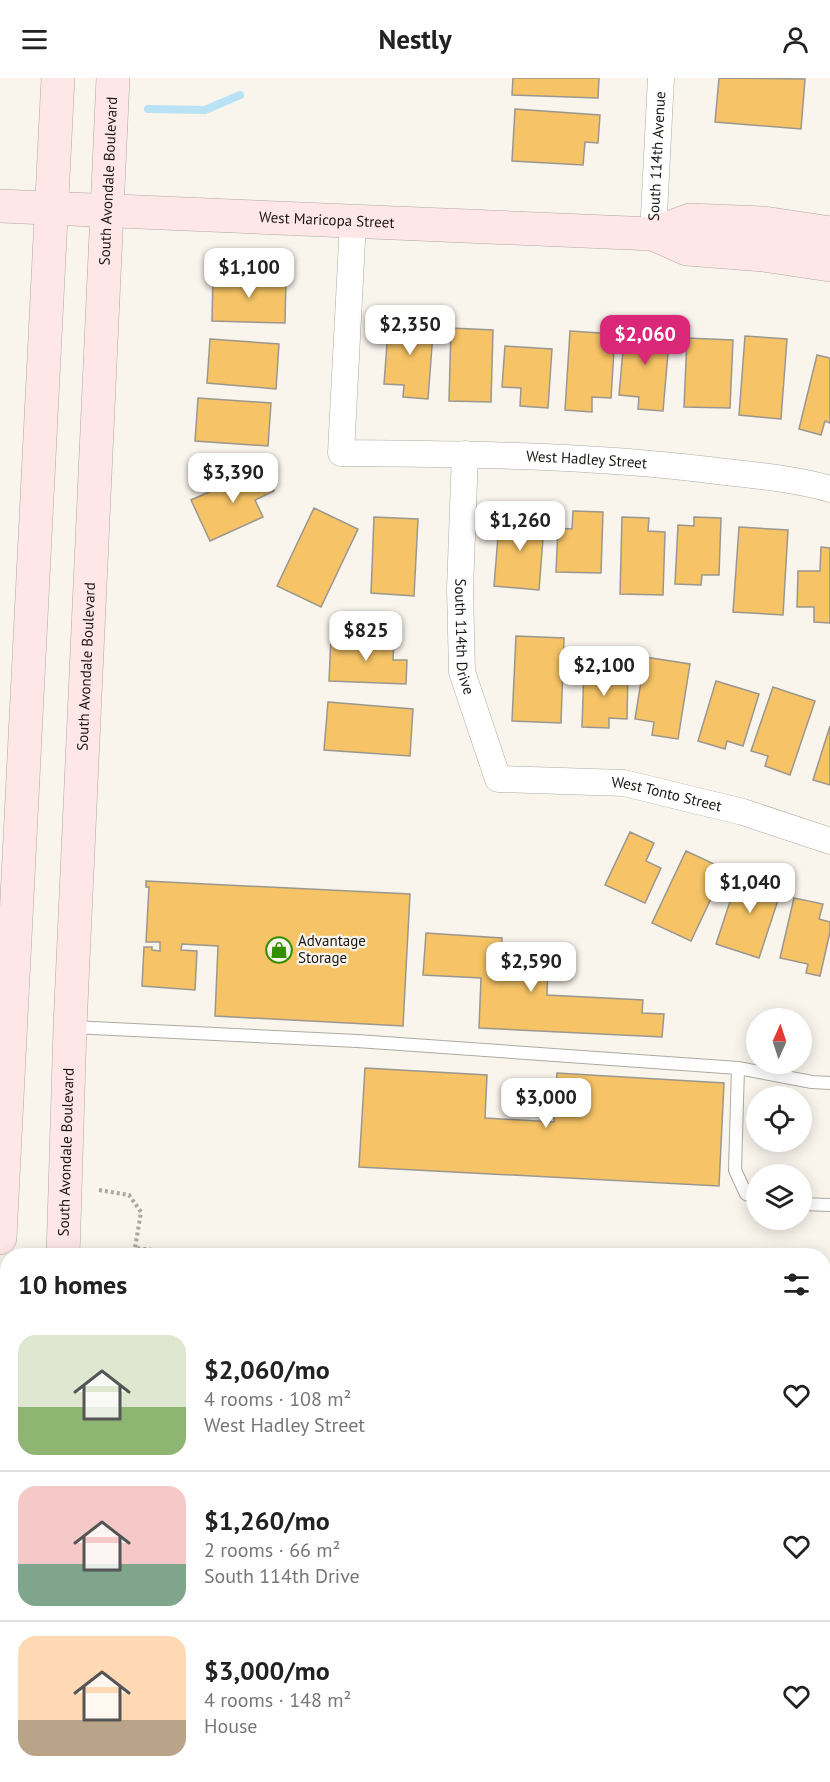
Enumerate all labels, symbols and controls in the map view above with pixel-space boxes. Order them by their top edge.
text: Nestly [378,22,452,56]
icon: menu [18,23,51,56]
icon: person [779,23,812,56]
street label: South 114th Avenue [644,91,669,221]
street label: South Avondale Boulevard [95,96,121,266]
street label: West Maricopa Street [259,207,395,232]
pin: $1,100 [200,248,298,299]
text: $1,100 [218,254,280,280]
pin: $2,350 [361,305,459,356]
text: $2,350 [379,311,441,337]
pin: $2,060 [596,315,694,366]
text: $2,060 [614,321,676,347]
street label: West Hadley Street [526,446,648,472]
pin: $3,390 [184,453,282,504]
text: $3,390 [202,459,264,485]
pin: $1,260 [471,501,569,552]
text: $1,260 [489,507,551,533]
street label: South 114th Drive [451,578,479,697]
street label: South Avondale Boulevard [73,582,99,751]
pin: $825 [330,611,402,662]
text: $825 [343,617,389,643]
pin: $2,100 [555,646,653,697]
text: $2,100 [573,652,635,678]
street label: West Tonto Street [611,773,724,815]
pin: $1,040 [701,863,799,914]
text: $1,040 [719,869,781,895]
place label: Advantage Storage [298,931,366,967]
shop icon: Advantage Storage [264,935,294,965]
pin: $2,590 [482,942,580,993]
text: $2,590 [500,948,562,974]
north arrow [746,1008,812,1074]
map controls [746,1008,812,1230]
street label: South Avondale Boulevard [54,1067,78,1237]
pin: $3,000 [497,1078,595,1129]
text: $3,000 [515,1084,577,1110]
button: locate [746,1086,812,1152]
button: layers [746,1164,812,1230]
text: 10 homes [18,1268,127,1301]
icon: filters [780,1268,813,1301]
text: $2,060/mo [204,1353,330,1386]
icon: home [66,1359,138,1431]
icon: heart [780,1379,813,1412]
text: 4 rooms · 108 m² [204,1386,351,1412]
text: West Hadley Street [204,1412,365,1438]
text: $1,260/mo [204,1504,330,1537]
icon: home [66,1510,138,1582]
icon: heart [780,1530,813,1563]
text: 2 rooms · 66 m² [204,1537,340,1563]
text: South 114th Drive [204,1563,360,1589]
text: $3,000/mo [204,1654,330,1687]
icon: home [66,1660,138,1732]
icon: heart [780,1680,813,1713]
text: 4 rooms · 148 m² [204,1687,351,1713]
text: House [204,1713,258,1739]

